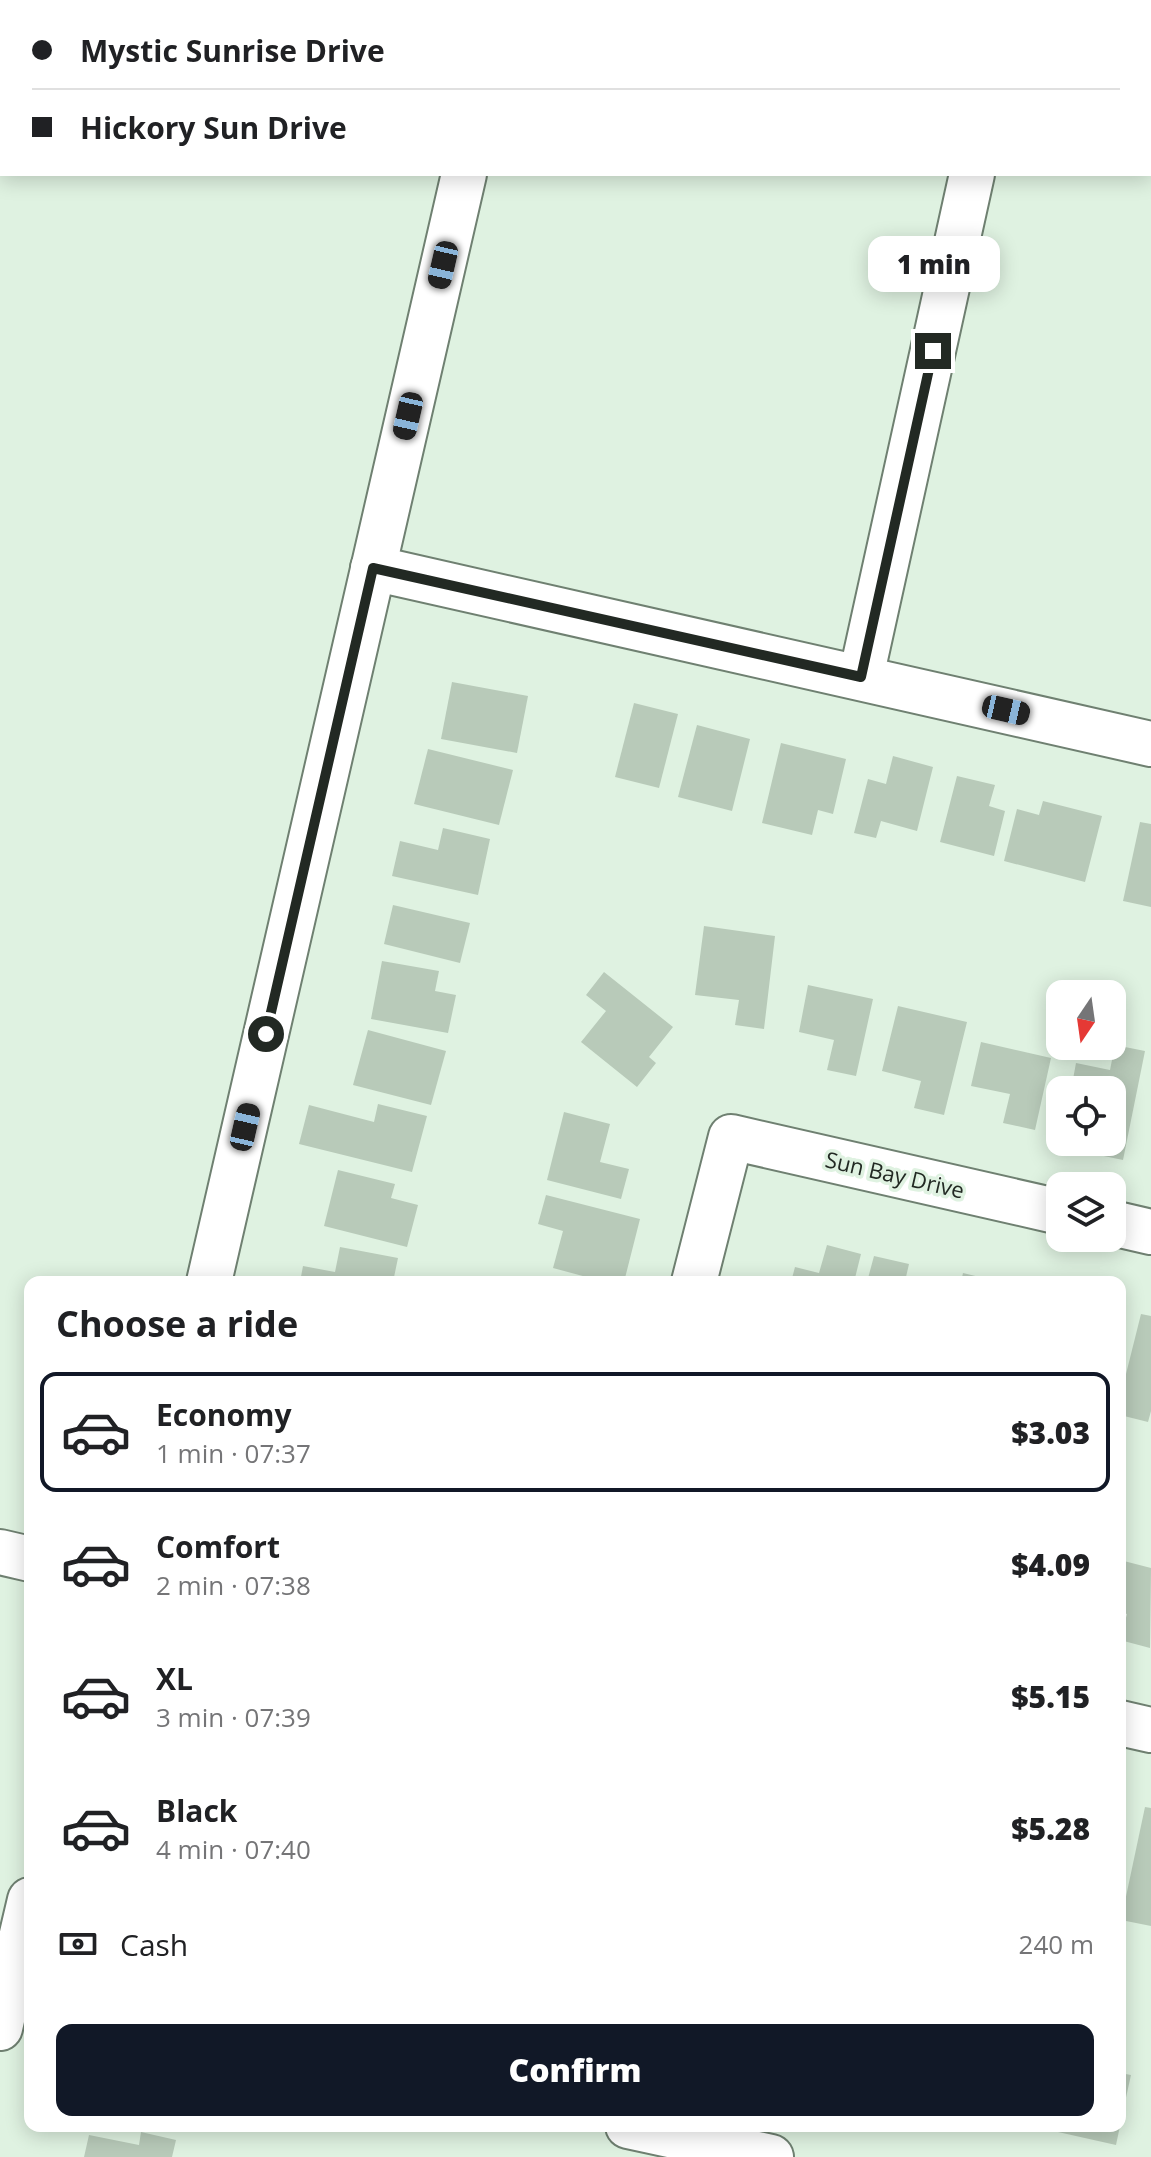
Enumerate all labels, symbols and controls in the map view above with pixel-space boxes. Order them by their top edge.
text: Mystic Sunrise Drive [80,30,385,71]
text: Hickory Sun Drive [80,107,347,148]
callout: 1 min [867,235,999,291]
car [426,239,460,291]
text: 1 min [897,246,971,282]
route end [915,333,951,369]
car [391,390,425,442]
car [980,693,1032,727]
north arrow [1046,980,1126,1060]
map controls [1046,980,1126,1252]
route start [248,1016,284,1052]
button: locate [1046,1076,1126,1156]
car [228,1101,262,1153]
street label: Sun Bay Drive [823,1143,967,1205]
button: layers [1046,1172,1126,1252]
text: Choose a ride [56,1299,298,1348]
text: Economy [156,1394,292,1435]
icon: car [60,1396,132,1468]
text: $3.03 [1011,1412,1090,1453]
text: 1 min · 07:37 [156,1435,311,1471]
text: Comfort [156,1526,280,1567]
icon: car [60,1528,132,1600]
text: $4.09 [1011,1544,1090,1585]
text: 2 min · 07:38 [156,1567,311,1603]
text: XL [156,1658,193,1699]
icon: car [60,1660,132,1732]
text: $5.15 [1011,1676,1090,1717]
text: 3 min · 07:39 [156,1699,311,1735]
text: Black [156,1790,237,1831]
icon: car [60,1792,132,1864]
text: $5.28 [1011,1808,1090,1849]
text: 4 min · 07:40 [156,1831,311,1867]
icon: cash [56,1922,100,1966]
text: Cash [120,1924,188,1965]
text: 240 m [1019,1926,1094,1962]
button: Confirm [56,2024,1094,2116]

